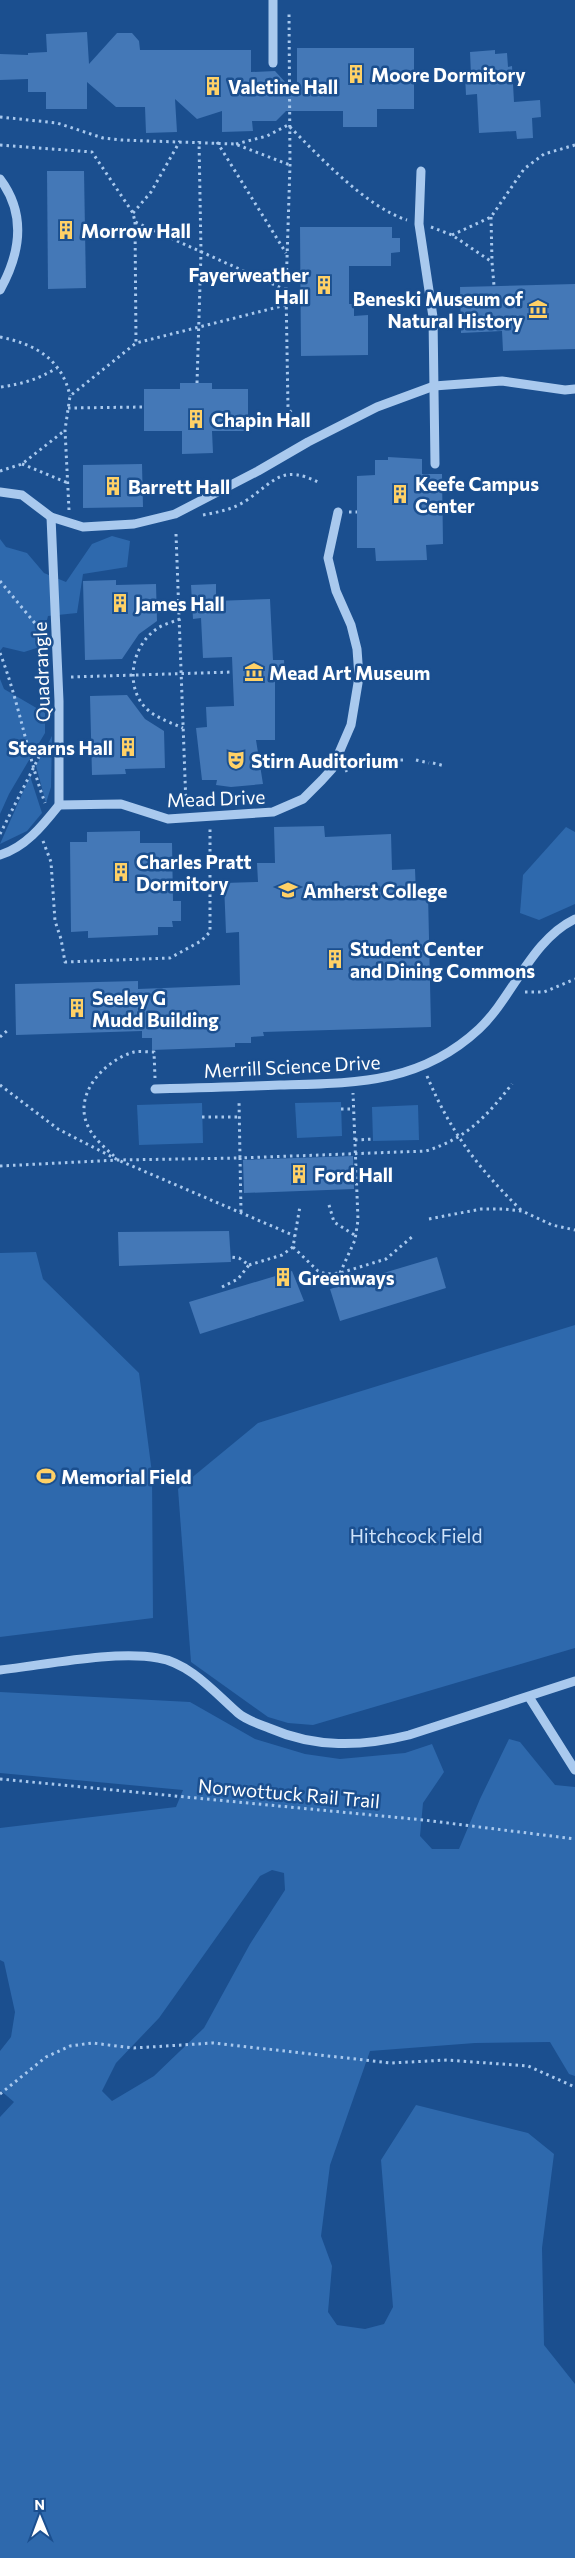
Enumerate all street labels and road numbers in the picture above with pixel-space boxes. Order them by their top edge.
street label: Quadrangle [28,621,54,723]
street label: Mead Drive [166,785,266,811]
street label: Merrill Science Drive [203,1050,381,1082]
street label: Norwottuck Rail Trail [197,1774,381,1812]

